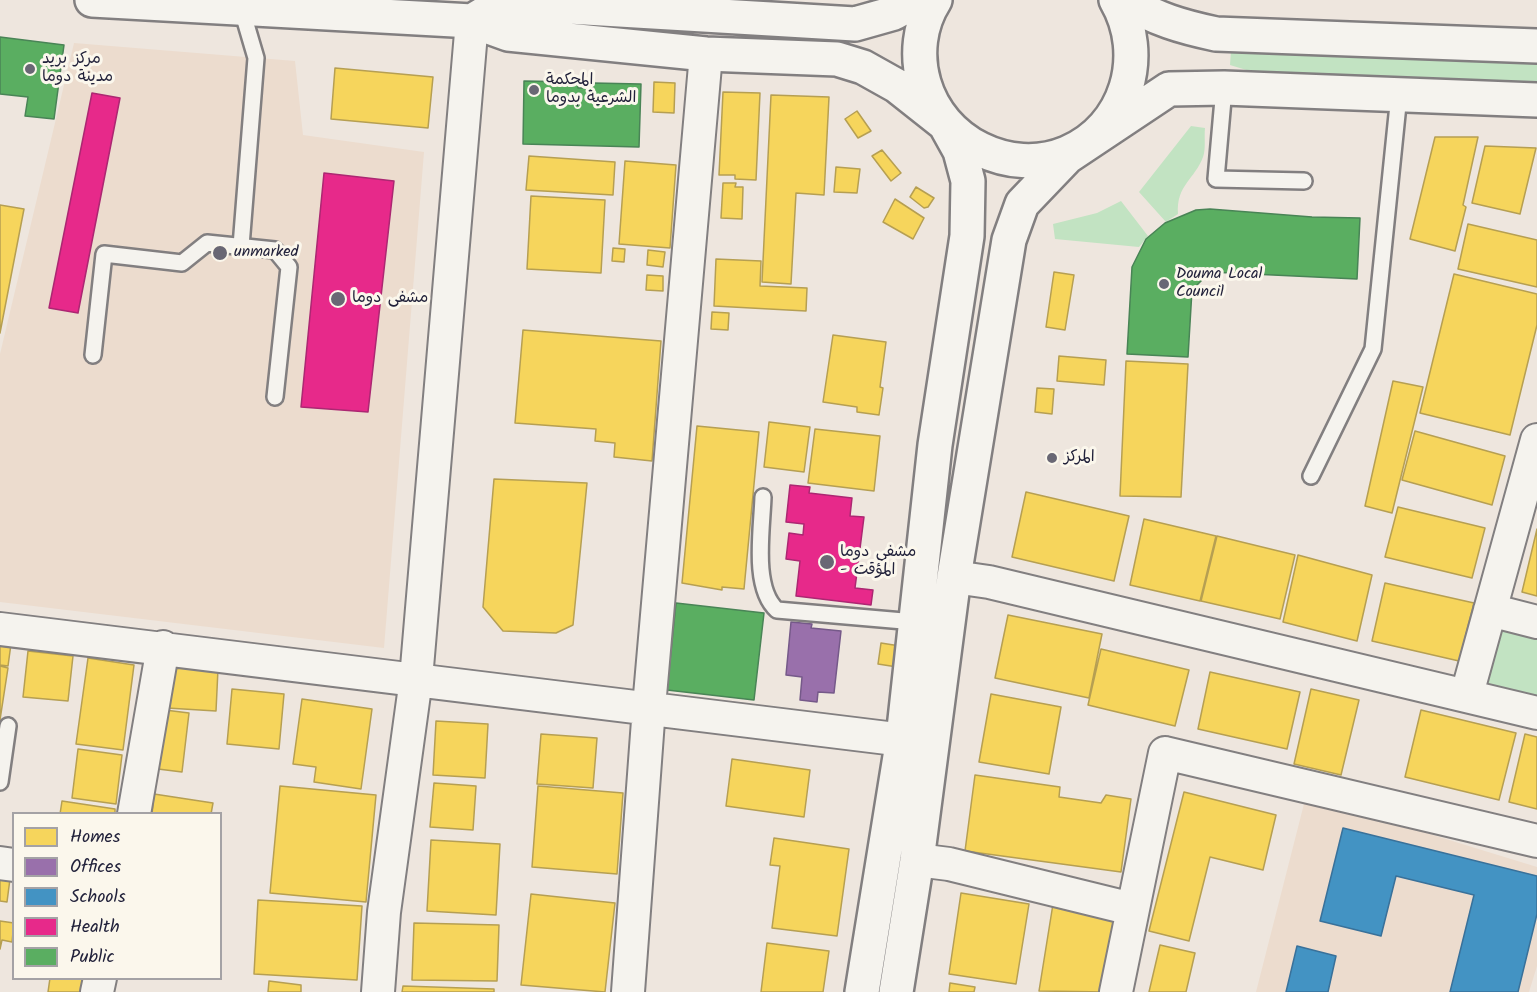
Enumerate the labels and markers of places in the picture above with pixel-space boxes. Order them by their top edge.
place label: مركز بريد مدينة دوما [42,50,113,88]
marker: مركز بريد مدينة دوما [23,62,37,76]
place label: المحكمة الشرعية بدوما [546,71,636,109]
marker: المحكمة الشرعية بدوما [527,83,541,97]
place label: unmarked [234,243,298,263]
marker: unmarked [211,244,229,262]
place label: Douma Local Council [1176,265,1262,303]
marker: Douma Local Council [1157,277,1171,291]
place label: مشفى دوما [352,289,428,309]
marker: مشفى دوما [329,290,347,308]
place label: المركز [1064,448,1095,468]
marker: المركز [1045,451,1059,465]
place label: مشفى دوما - المؤقت [840,543,916,581]
marker: مشفى دوما - المؤقت [818,553,836,571]

